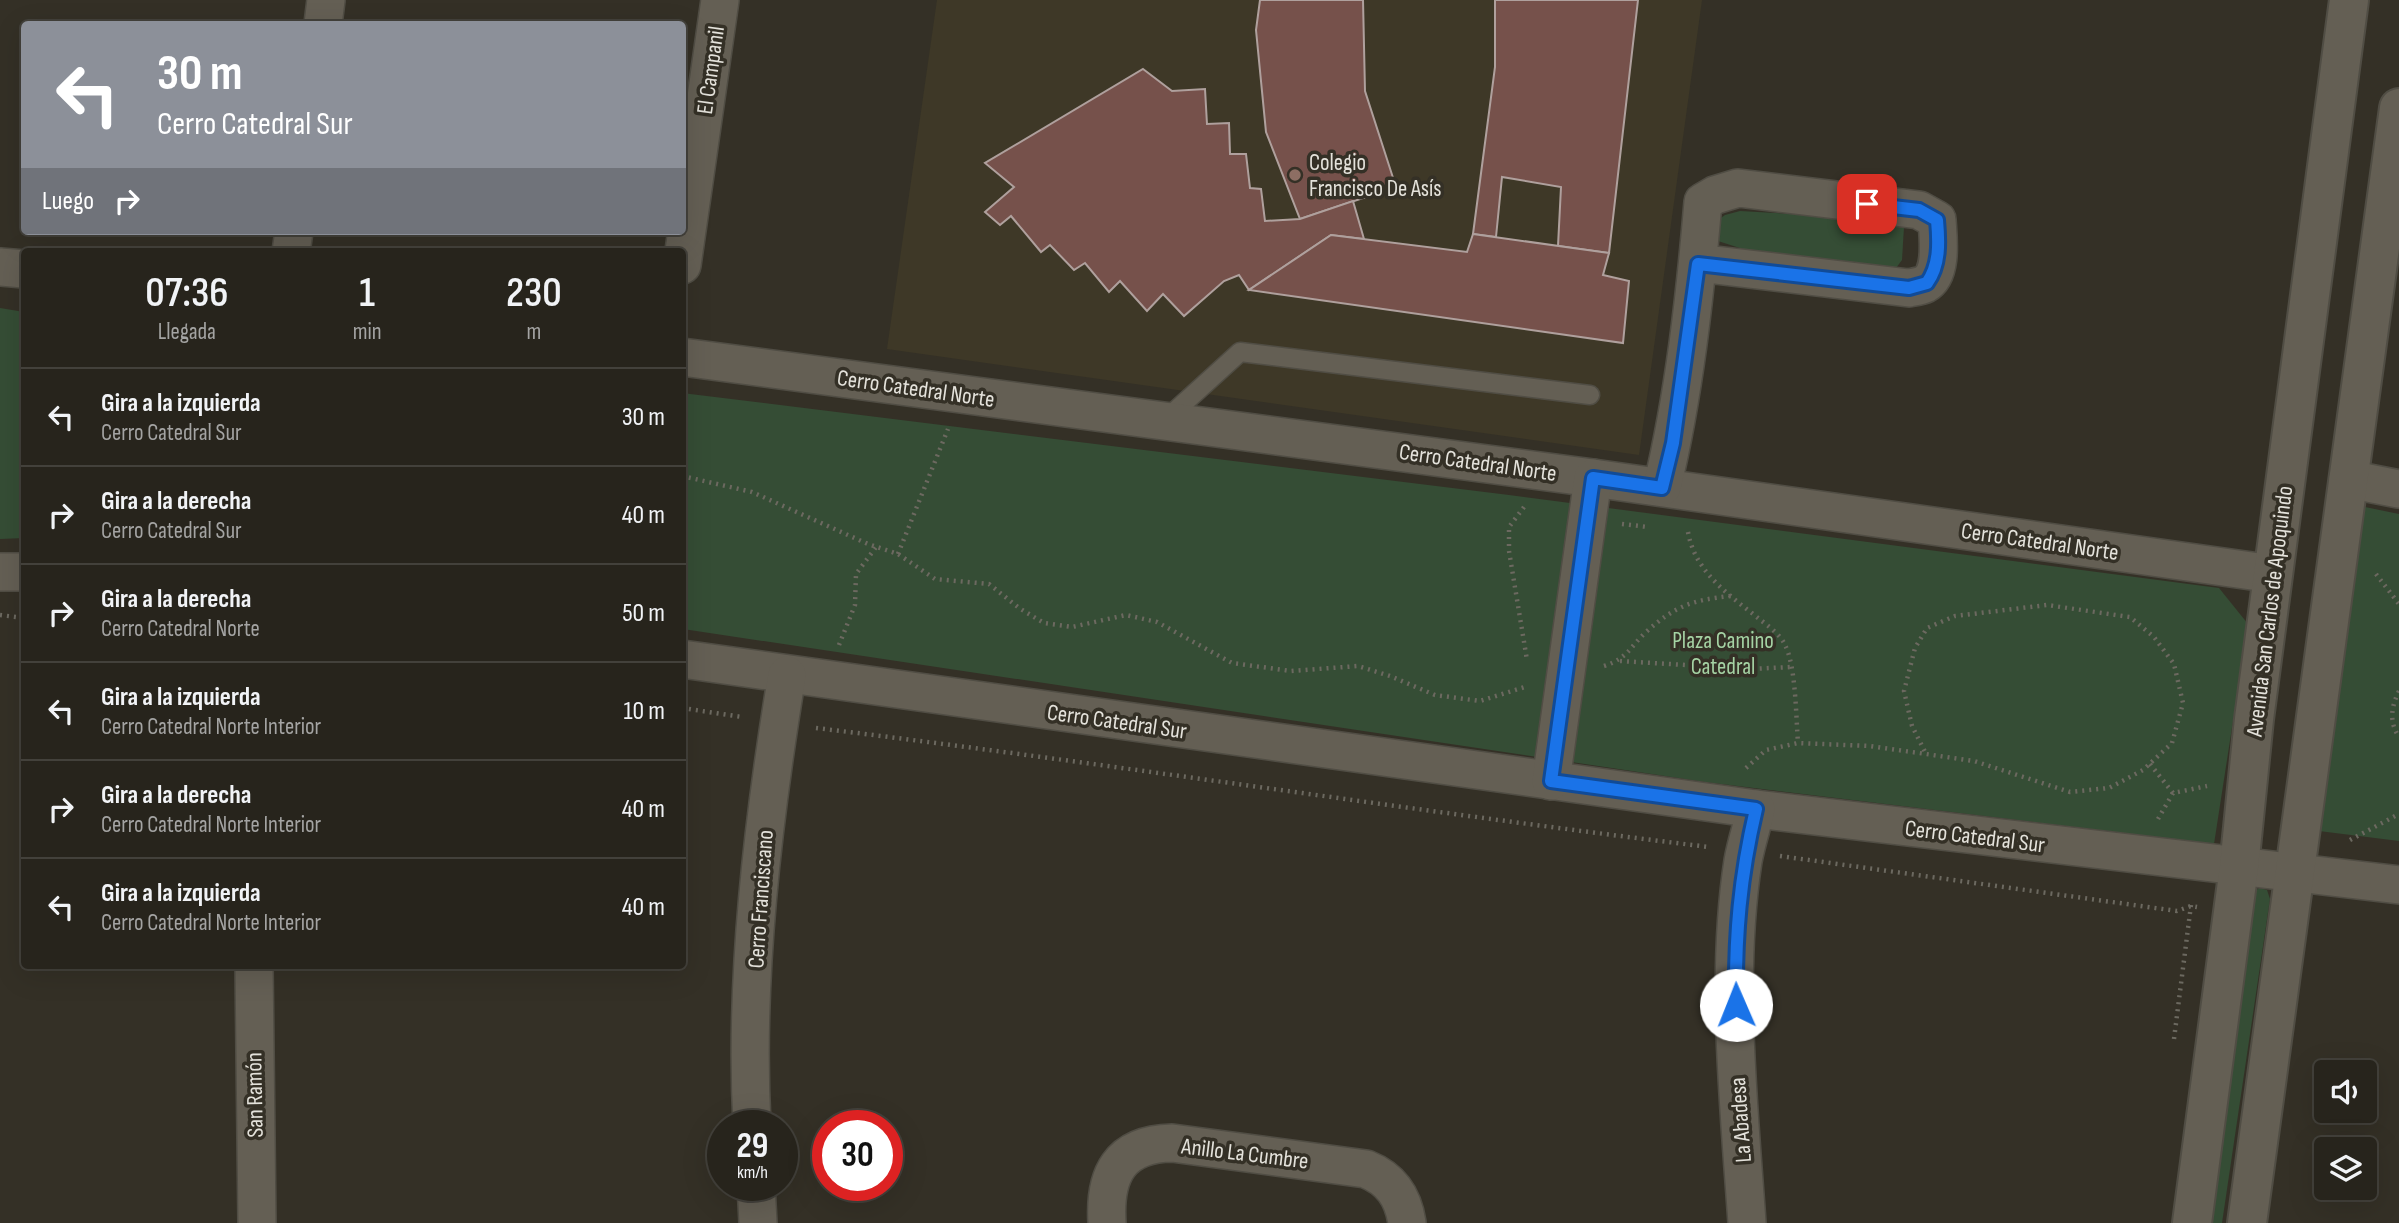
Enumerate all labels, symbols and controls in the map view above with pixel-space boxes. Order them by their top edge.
street label: El Campanil [691,24,731,116]
text: 30 m [157,45,242,104]
icon: left [42,49,133,140]
text: Cerro Catedral Sur [157,105,353,144]
place label: Colegio Francisco De Asís [1309,149,1442,203]
marker: Colegio Francisco De Asís [1287,167,1303,183]
pin [1837,174,1897,234]
icon: right [108,182,146,220]
icon: arrive [1848,185,1886,223]
text: Luego [42,186,94,217]
text: 07:36 [145,268,228,319]
text: 1 [359,268,375,319]
text: 230 [506,268,562,319]
text: Llegada [158,318,216,346]
text: min [353,318,382,346]
text: m [526,318,541,346]
street label: Cerro Catedral Norte [835,364,996,414]
text: Gira a la izquierda [101,388,261,419]
icon: left [42,398,80,436]
text: 30 m [622,402,665,433]
text: Cerro Catedral Sur [101,419,242,447]
street label: Cerro Catedral Norte [1397,438,1558,488]
street label: Avenida San Carlos de Apoquindo [2241,484,2299,739]
text: Gira a la derecha [101,486,251,517]
icon: right [42,496,80,534]
text: 40 m [622,500,665,531]
text: Cerro Catedral Sur [101,517,242,545]
street label: Cerro Catedral Norte [1959,517,2120,567]
text: Gira a la derecha [101,584,251,615]
icon: right [42,594,80,632]
text: 50 m [622,598,665,629]
text: Cerro Catedral Norte [101,615,260,643]
park label: Plaza Camino Catedral [1672,627,1774,681]
text: Gira a la izquierda [101,682,261,713]
icon: left [42,692,80,730]
text: 10 m [623,696,665,727]
street label: Cerro Catedral Sur [1045,698,1189,746]
text: Cerro Catedral Norte Interior [101,713,321,741]
text: Gira a la derecha [101,780,251,811]
icon: right [42,790,80,828]
text: 40 m [622,794,665,825]
text: Cerro Catedral Norte Interior [101,811,321,839]
street label: Cerro Catedral Sur [1903,815,2047,860]
street label: Cerro Franciscano [742,829,780,969]
text: Gira a la izquierda [101,878,261,909]
icon: left [42,888,80,926]
text: 40 m [622,892,665,923]
text: Cerro Catedral Norte Interior [101,909,321,937]
position arrow [1699,968,1773,1042]
street label: San Ramón [240,1052,270,1138]
map controls [2314,1060,2377,1200]
button: sound [2314,1060,2377,1123]
street label: La Abadesa [1724,1076,1758,1164]
speed limit sign: 30 [812,1110,903,1201]
text: 29 [737,1125,768,1168]
street label: Anillo La Cumbre [1179,1132,1310,1176]
button: layers [2314,1137,2377,1200]
text: km/h [737,1162,768,1183]

